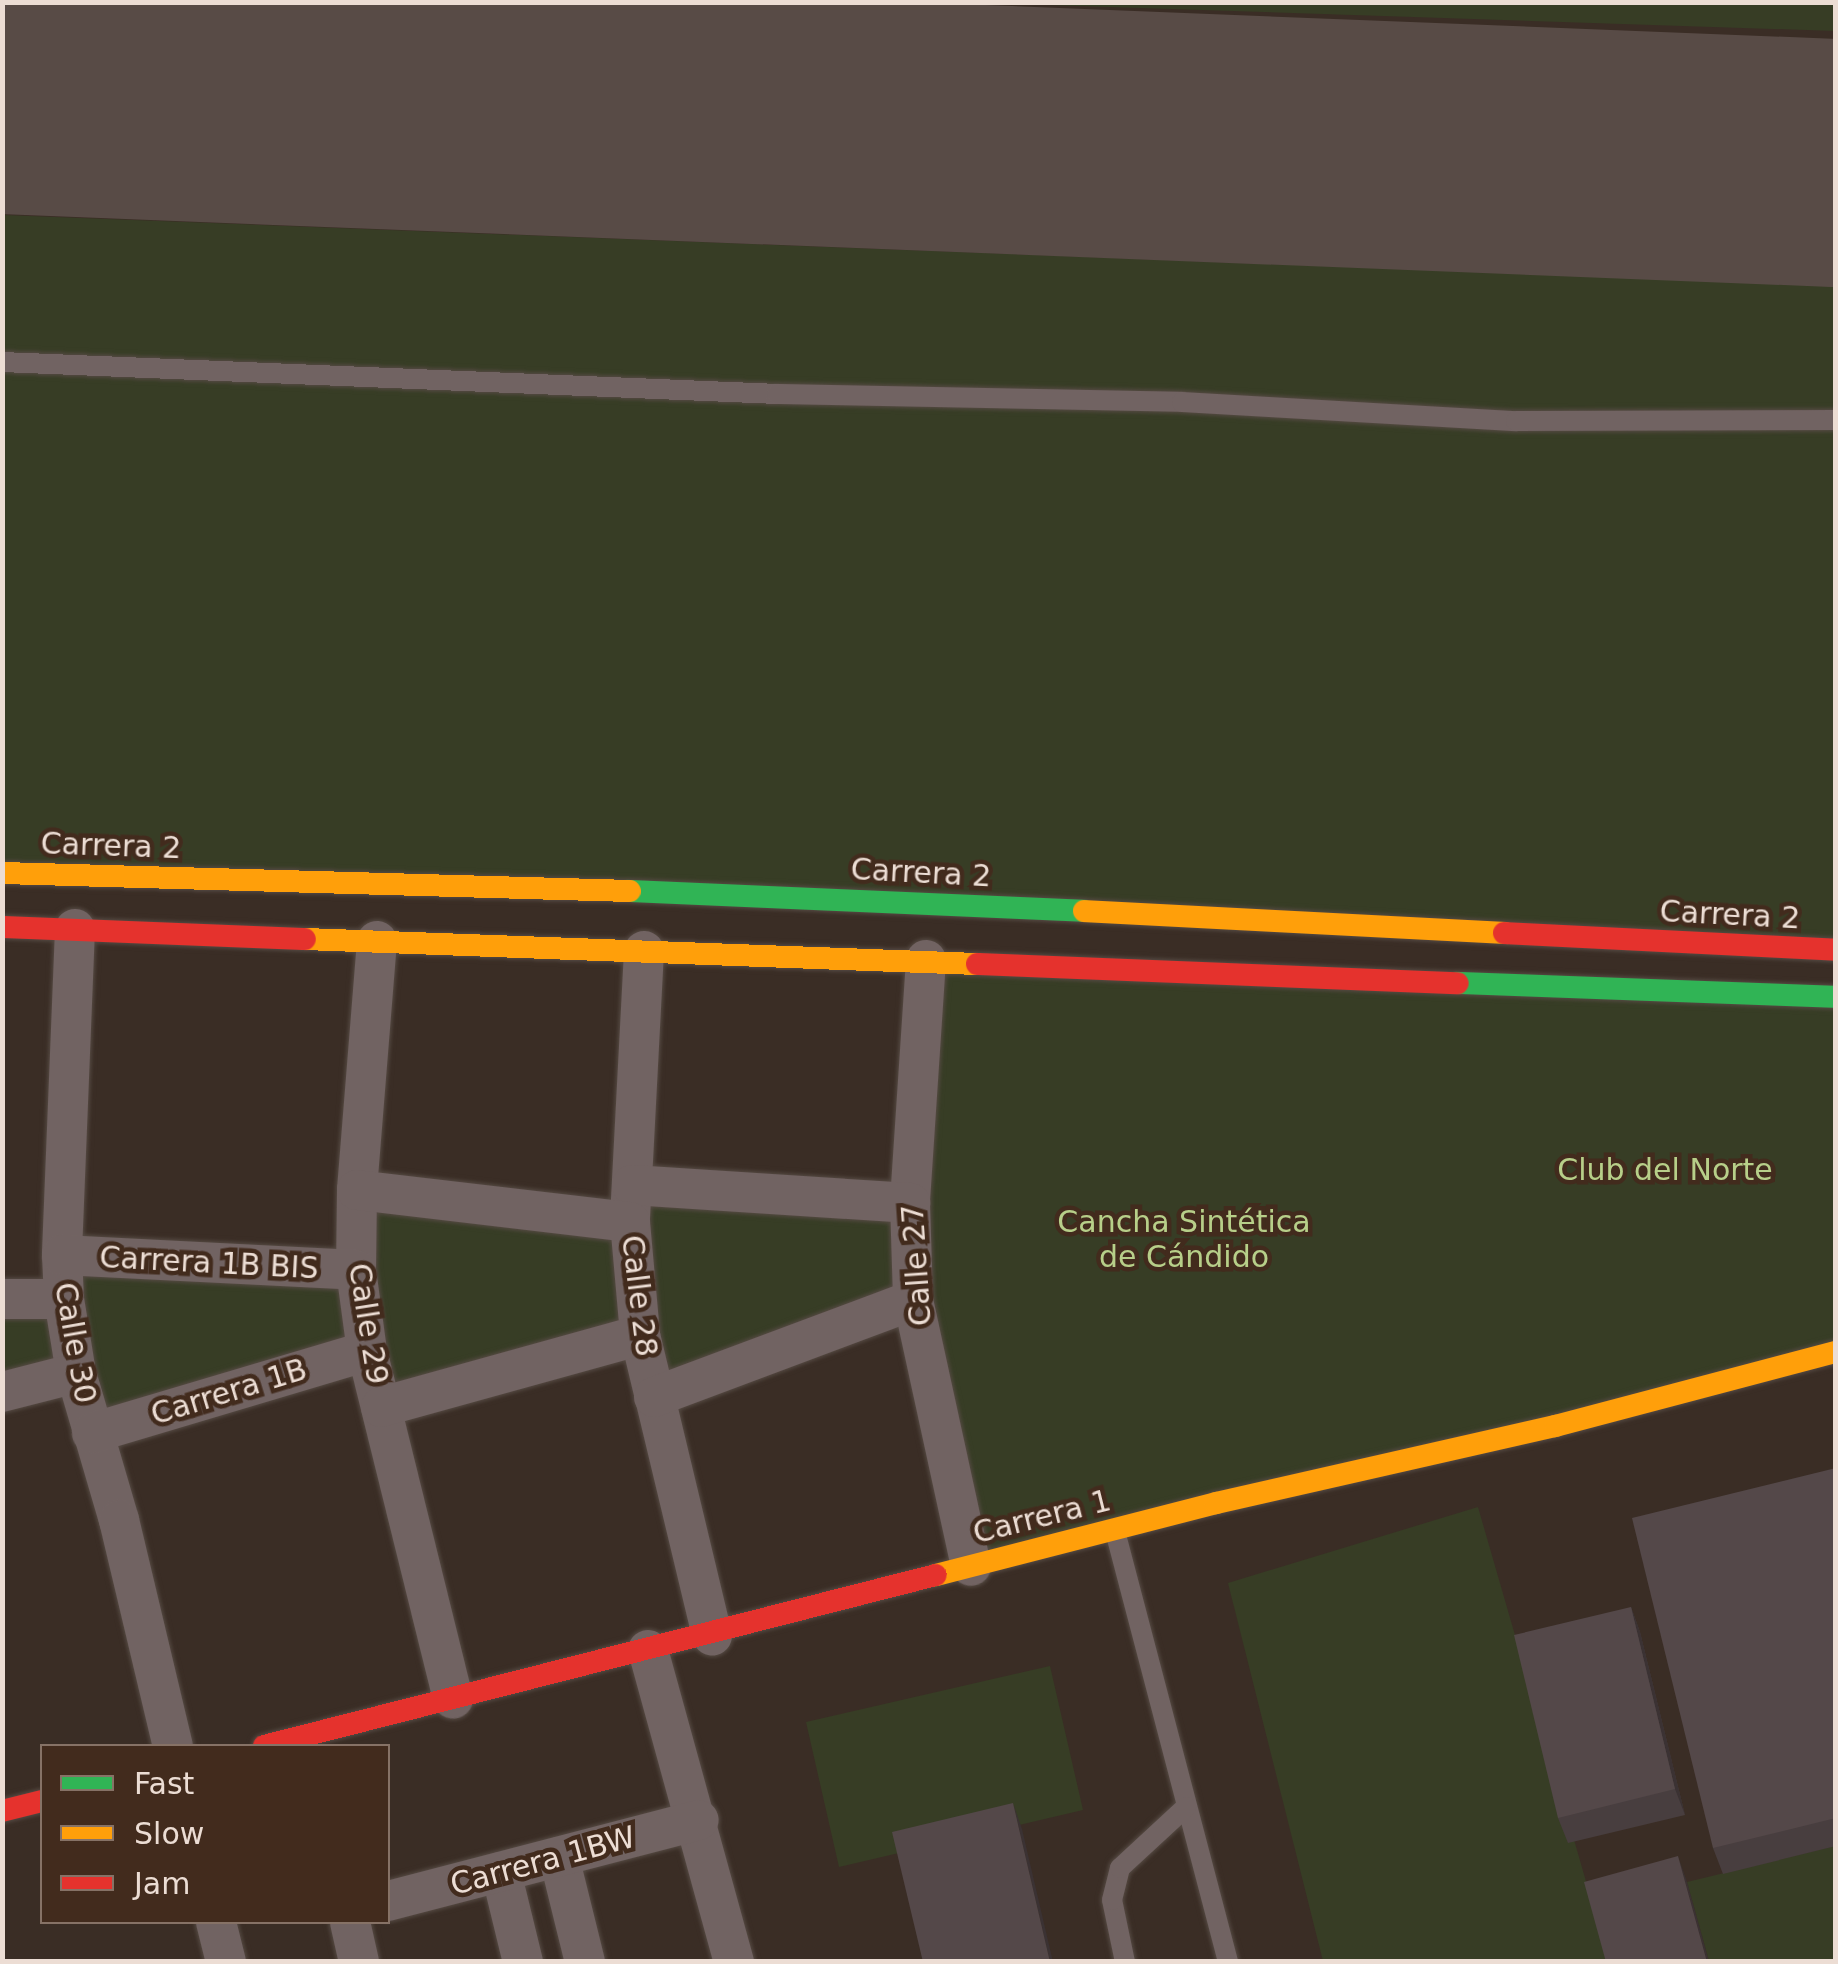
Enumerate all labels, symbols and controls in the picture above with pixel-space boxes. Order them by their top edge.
street label: Carrera 2 [40,826,182,866]
street label: Carrera 2 [850,851,992,895]
street label: Carrera 2 [1659,893,1801,937]
park label: Club del Norte [1557,1152,1773,1188]
street label: Calle 27 [895,1203,939,1327]
park label: Cancha Sintética de Cándido [1057,1204,1311,1274]
street label: Calle 28 [614,1233,664,1359]
street label: Carrera 1B BIS [99,1239,319,1287]
street label: Calle 29 [341,1261,395,1387]
street label: Calle 30 [47,1280,103,1406]
street label: Carrera 1B [147,1351,311,1433]
street label: Carrera 1 [969,1483,1115,1551]
legend [40,1744,390,1924]
text: Fast [134,1766,194,1801]
text: Slow [134,1816,204,1851]
street label: Carrera 1BW [447,1819,639,1903]
text: Jam [134,1866,190,1901]

